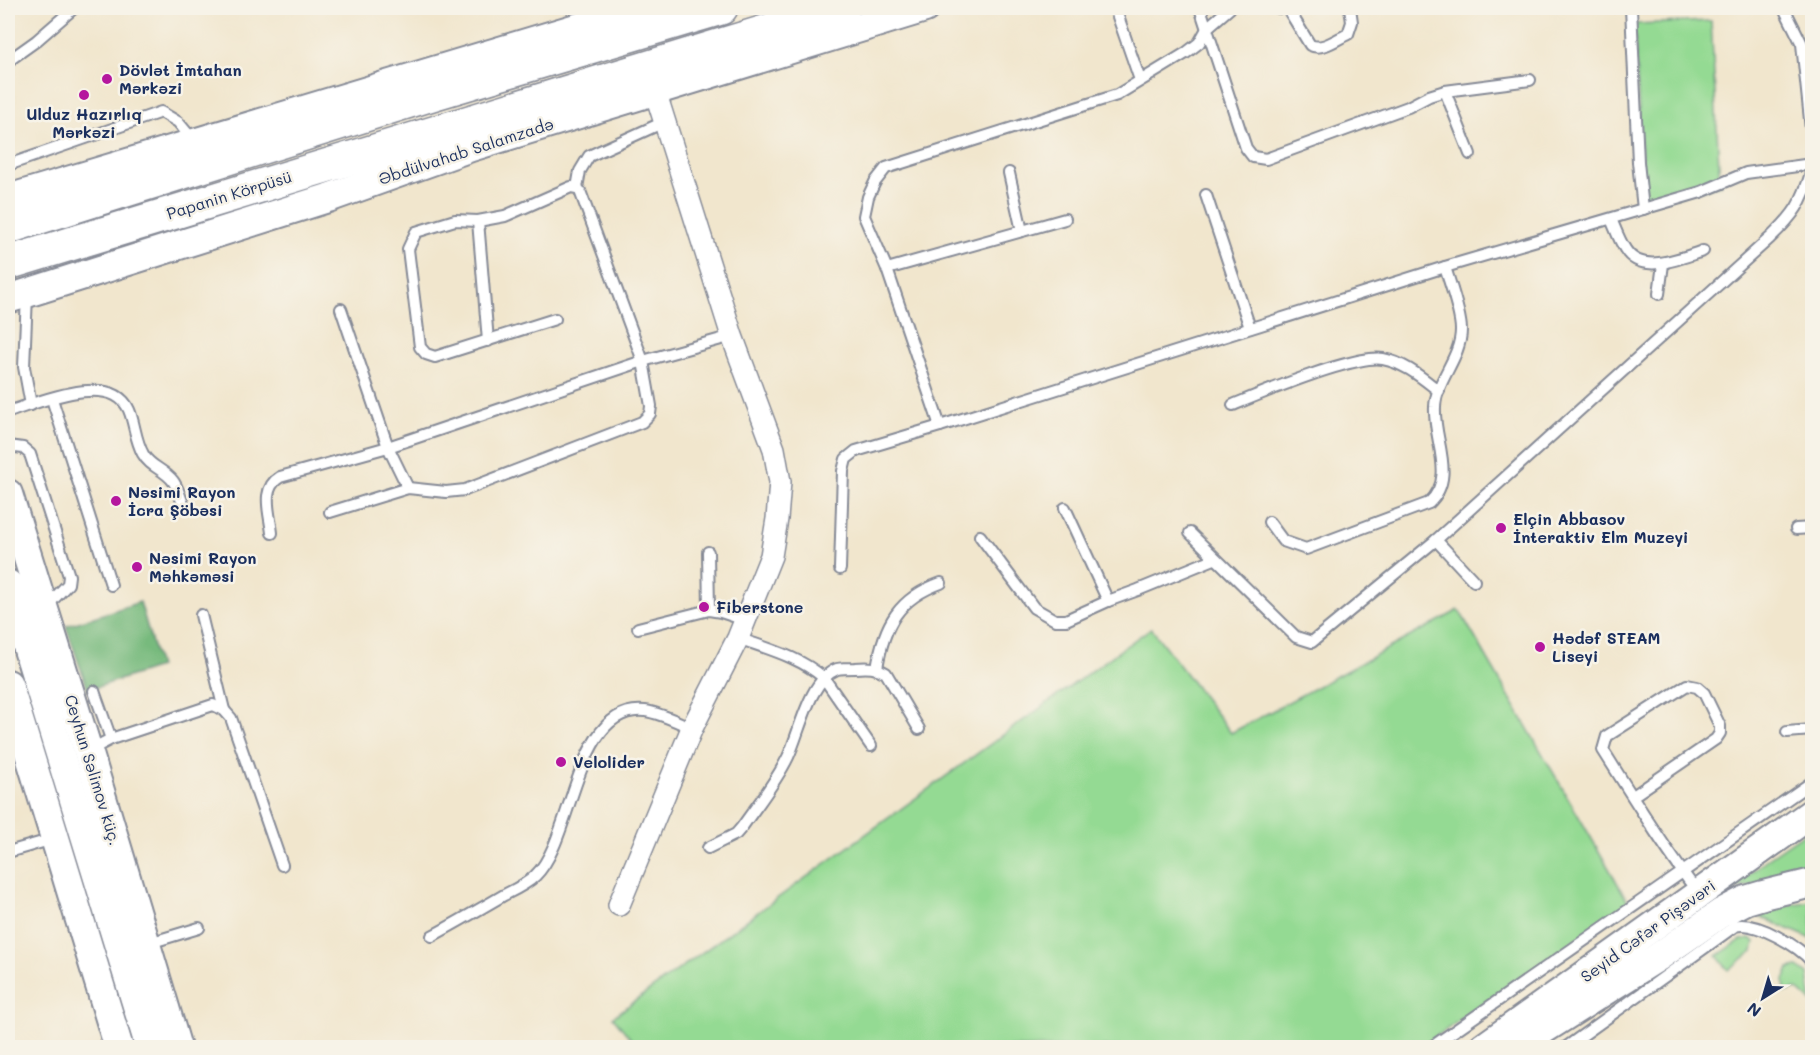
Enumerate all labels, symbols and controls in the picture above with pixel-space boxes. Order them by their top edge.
place label: Dövlət İmtahan Mərkəzi [119,59,242,98]
marker: Dövlət İmtahan Mərkəzi [100,72,114,86]
marker: Ulduz Hazırlıq Mərkəzi [77,88,91,102]
place label: Ulduz Hazırlıq Mərkəzi [26,103,142,142]
street label: Əbdülvahab Salamzadə [375,112,556,189]
street label: Papanin Körpüsü [164,166,294,224]
place label: Nəsimi Rayon İcra Şöbəsi [128,481,236,520]
marker: Nəsimi Rayon İcra Şöbəsi [109,494,123,508]
place label: Elçin Abbasov İnteraktiv Elm Muzeyi [1513,508,1689,547]
marker: Elçin Abbasov İnteraktiv Elm Muzeyi [1494,521,1508,535]
place label: Nəsimi Rayon Məhkəməsi [149,547,257,586]
marker: Nəsimi Rayon Məhkəməsi [130,560,144,574]
place label: Fiberstone [716,596,803,617]
marker: Fiberstone [697,600,711,614]
place label: Hədəf STEAM Liseyi [1552,627,1661,666]
marker: Hədəf STEAM Liseyi [1533,640,1547,654]
street label: Ceyhun Səlimov küç. [61,692,126,848]
place label: Velolider [573,751,645,772]
marker: Velolider [554,755,568,769]
street label: Seyid Cəfər Pişəvəri [1576,875,1719,987]
north arrow [1733,968,1793,1028]
text: N [1742,998,1765,1022]

